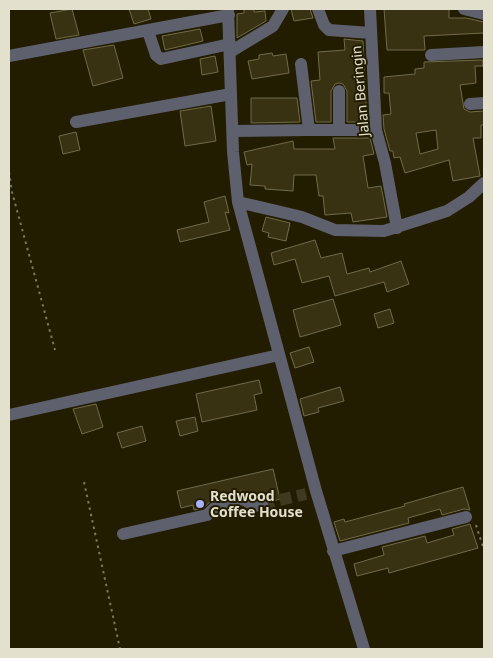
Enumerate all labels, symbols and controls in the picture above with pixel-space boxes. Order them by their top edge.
street label: Jalan Beringin [346,45,373,139]
place label: Redwood Coffee House [210,486,303,521]
marker: Redwood Coffee House [194,498,206,510]

